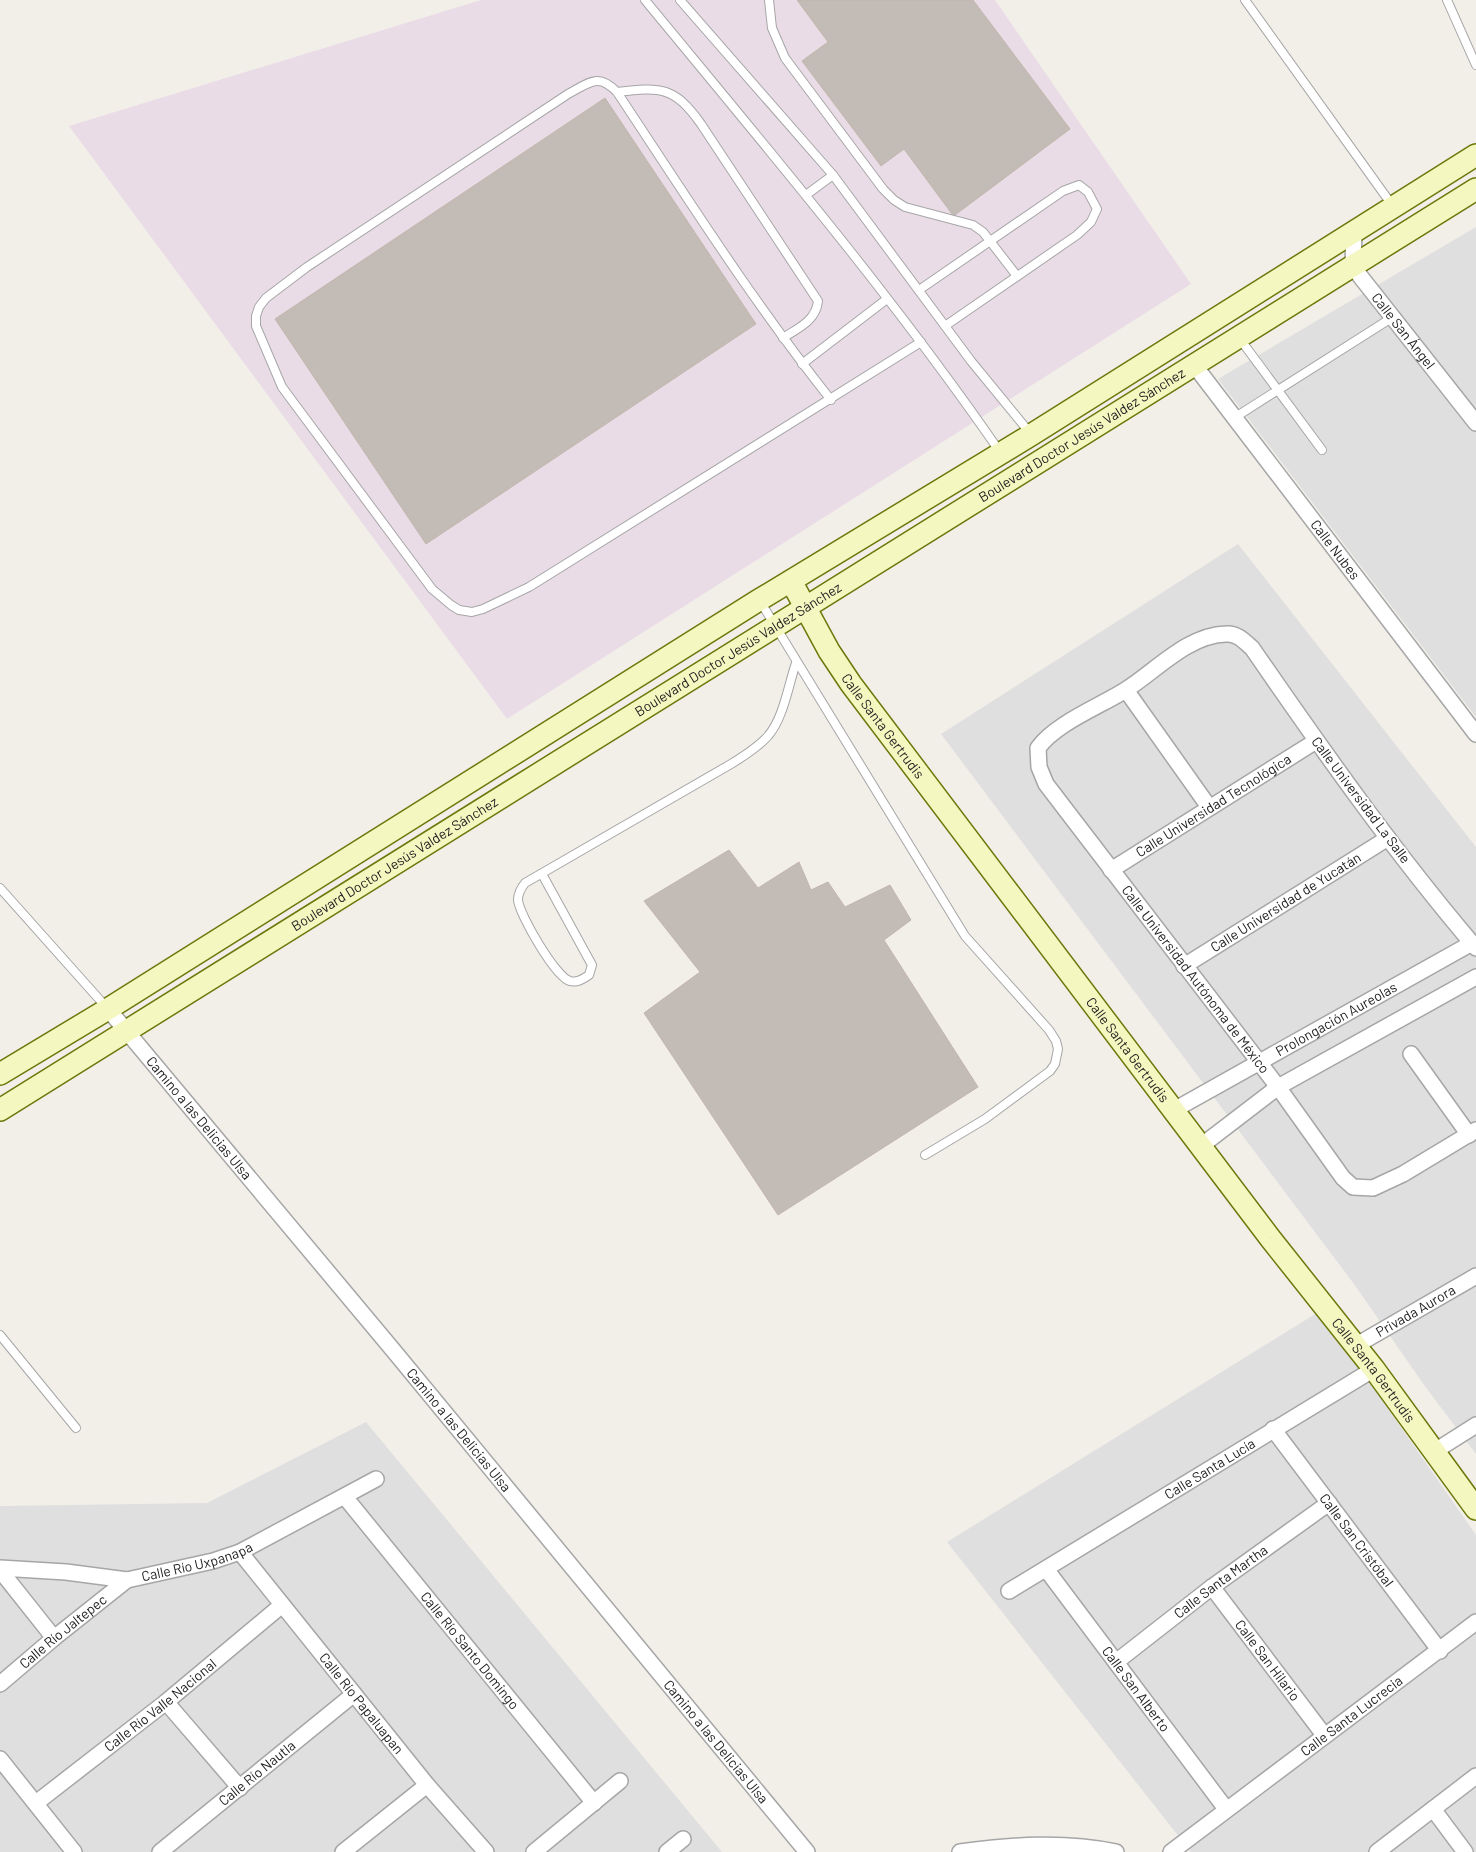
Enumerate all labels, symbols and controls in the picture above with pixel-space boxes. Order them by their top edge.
street label: Calle San Ángel [1368,289,1439,372]
street label: Boulevard Doctor Jesús Valdez Sánchez [975,364,1188,505]
street label: Calle Nubes [1307,516,1364,583]
street label: Boulevard Doctor Jesús Valdez Sánchez [631,578,844,720]
street label: Calle Santa Gertrudis [838,670,929,782]
street label: Calle Universidad La Salle [1308,733,1415,866]
street label: Calle Universidad Tecnológica [1132,750,1294,860]
street label: Boulevard Doctor Jesús Valdez Sánchez [288,793,501,934]
street label: Calle Universidad de Yucatán [1207,848,1364,955]
street label: Calle Universidad Autónoma de México [1119,882,1273,1077]
street label: Prolongación Aureolas [1273,978,1400,1059]
street label: Calle Santa Gertrudis [1083,994,1173,1106]
street label: Camino a las Delicias Ulsa [143,1053,256,1183]
street label: Privada Aurora [1372,1281,1458,1340]
street label: Calle Santa Gertrudis [1329,1314,1419,1426]
street label: Camino a las Delicias Ulsa [403,1364,515,1495]
street label: Calle Santa Lucía [1161,1434,1258,1503]
street label: Calle San Cristóbal [1316,1490,1398,1590]
street label: Calle Río Uxpanapa [140,1538,255,1585]
street label: Calle Santa Martha [1170,1541,1271,1622]
street label: Calle Río Santo Domingo [417,1588,523,1713]
street label: Calle Río Jaltepec [16,1591,110,1672]
street label: Calle San Hilario [1232,1616,1304,1704]
street label: Calle San Alberto [1099,1643,1174,1735]
street label: Calle Río Papaluapan [316,1649,408,1757]
street label: Calle Río Valle Nacional [100,1655,219,1755]
street label: Calle Santa Lucrecia [1297,1672,1406,1759]
street label: Camino a las Delicias Ulsa [660,1676,772,1807]
street label: Calle Río Nautla [215,1736,298,1809]

